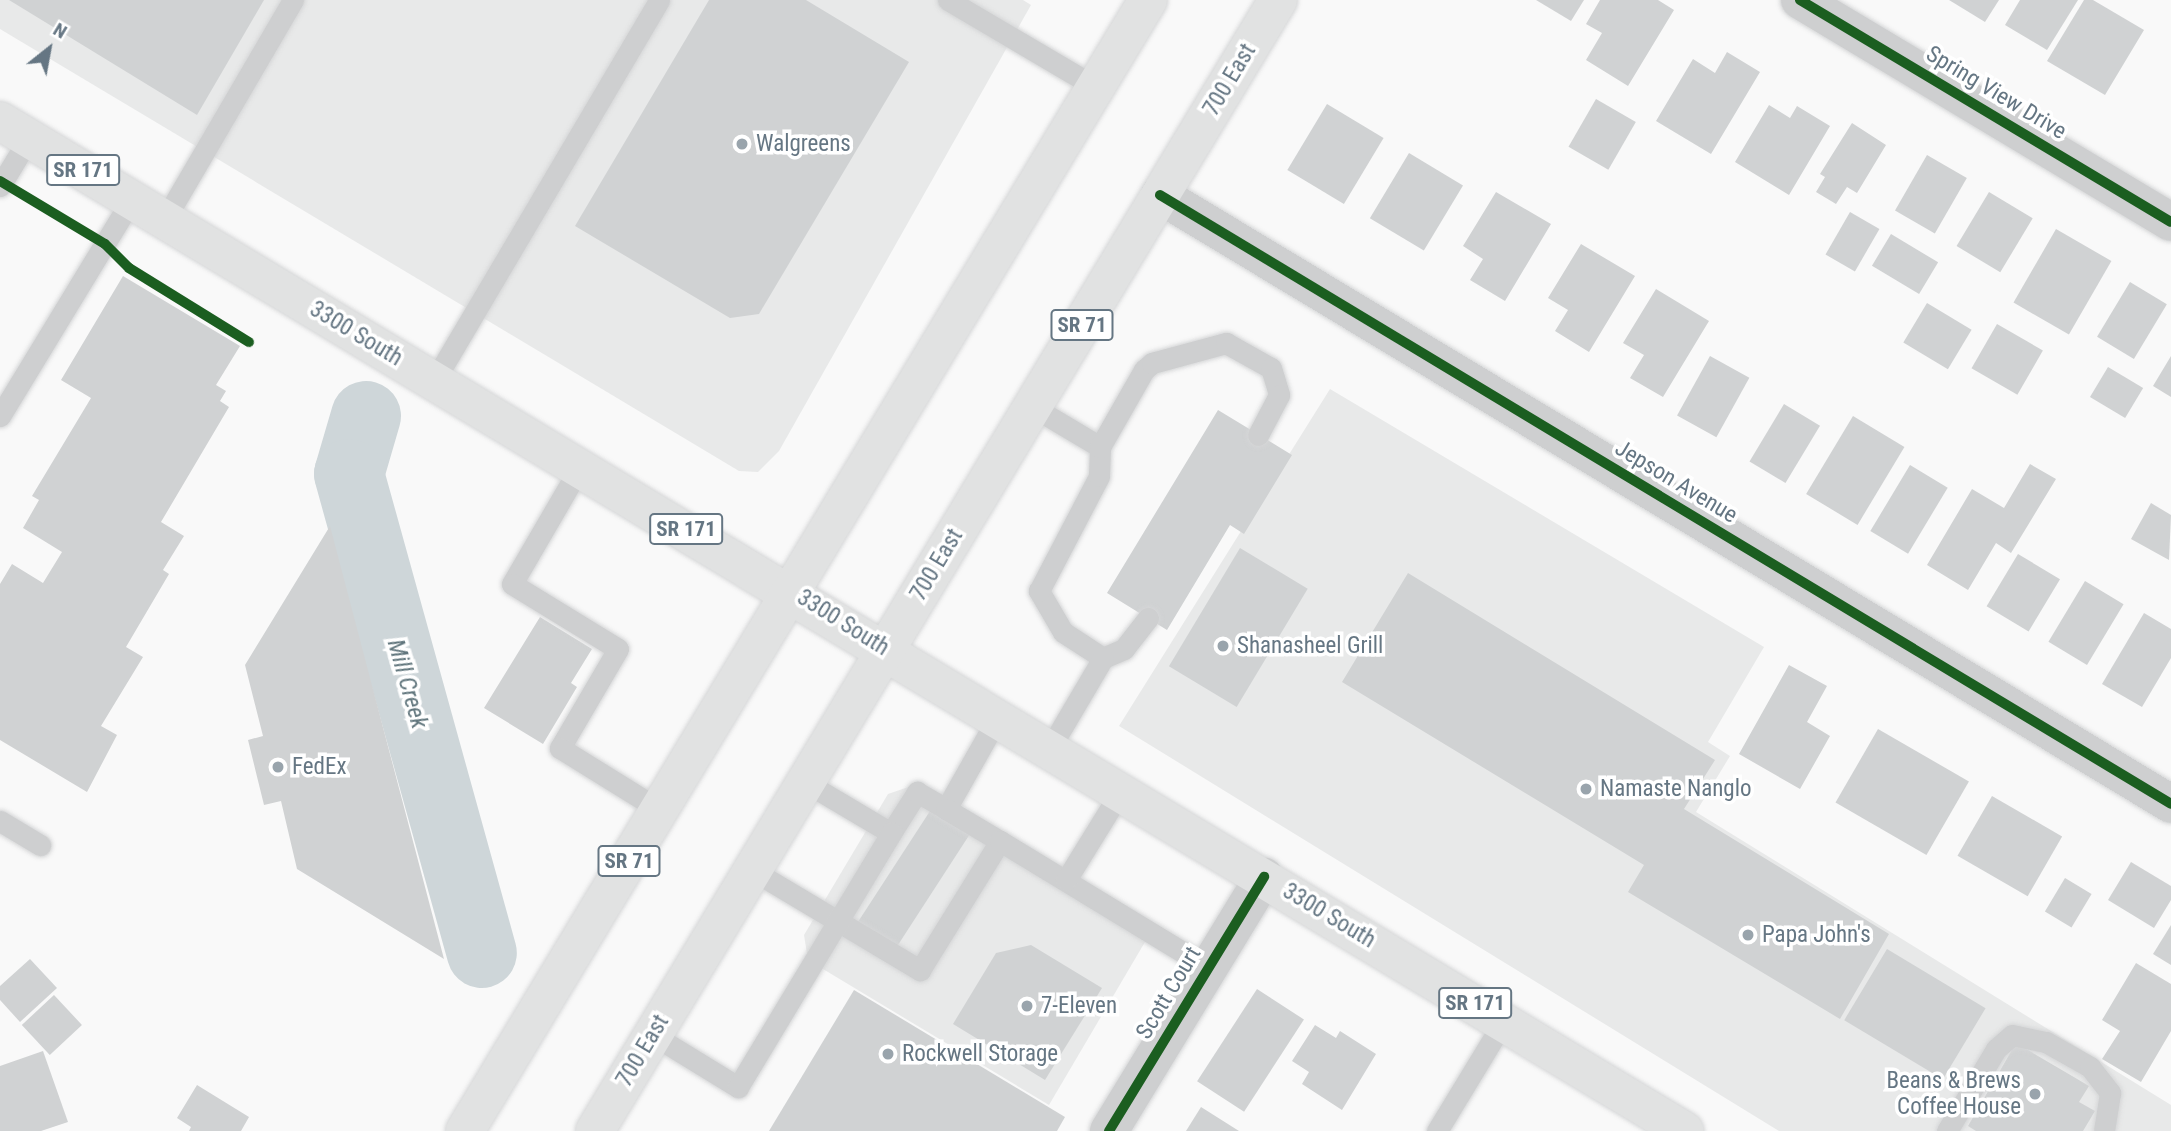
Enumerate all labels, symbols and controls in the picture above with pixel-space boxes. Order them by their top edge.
north arrow [14,14,84,84]
text: N [49,18,71,43]
street label: 700 East [1198,39,1262,121]
street label: Spring View Drive [1921,40,2071,146]
place label: Walgreens [756,130,851,158]
marker: Walgreens [734,136,750,152]
road number: SR 171 [44,152,122,188]
street label: 3300 South [305,296,407,372]
road number: SR 71 [1049,308,1115,342]
street label: Jepson Avenue [1610,435,1742,529]
road number: SR 171 [648,512,724,546]
street label: 700 East [905,524,969,606]
street label: 3300 South [792,584,894,662]
place label: Shanasheel Grill [1237,632,1383,660]
water label: Mill Creek [381,636,433,732]
marker: Shanasheel Grill [1215,638,1231,654]
place label: FedEx [292,753,347,781]
marker: FedEx [270,759,286,775]
place label: Namaste Nanglo [1600,775,1752,803]
marker: Namaste Nanglo [1578,781,1594,797]
road number: SR 71 [596,844,662,878]
street label: 3300 South [1278,878,1380,954]
place label: Papa John's [1762,921,1871,949]
marker: Papa John's [1740,927,1756,943]
street label: Scott Court [1131,942,1207,1044]
road number: SR 171 [1436,986,1514,1020]
place label: 7-Eleven [1041,992,1117,1020]
marker: 7-Eleven [1019,998,1035,1014]
street label: 700 East [611,1010,675,1092]
place label: Rockwell Storage [902,1040,1058,1068]
marker: Rockwell Storage [880,1046,896,1062]
place label: Beans & Brews Coffee House [1886,1067,2021,1121]
marker: Beans & Brews Coffee House [2027,1086,2043,1102]

